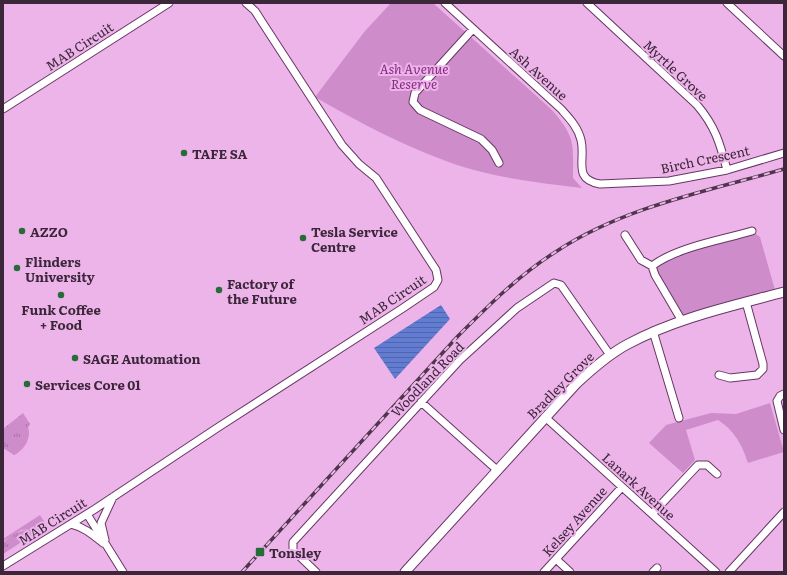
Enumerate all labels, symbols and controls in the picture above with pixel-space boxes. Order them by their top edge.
street label: MAB Circuit [41,17,117,75]
street label: Myrtle Grove [640,35,713,105]
street label: Ash Avenue [506,42,572,104]
park label: Ash Avenue Reserve [380,59,449,93]
street label: Birch Crescent [659,140,752,178]
place label: TAFE SA [192,144,248,163]
marker: TAFE SA [179,148,189,158]
place label: AZZO [30,222,68,241]
place label: Tesla Service Centre [311,222,398,256]
marker: AZZO [17,226,27,236]
marker: Tesla Service Centre [298,233,308,243]
place label: Flinders University [25,252,95,286]
marker: Flinders University [12,263,22,273]
street label: MAB Circuit [355,269,430,328]
place label: Factory of the Future [227,274,297,308]
marker: Factory of the Future [214,285,224,295]
marker: Funk Coffee + Food [56,290,66,300]
place label: Funk Coffee + Food [21,300,101,334]
street label: Woodland Road [386,337,468,421]
street label: Bradley Grove [522,347,598,423]
place label: SAGE Automation [83,349,201,368]
marker: SAGE Automation [70,353,80,363]
place label: Services Core 01 [35,375,141,394]
marker: Services Core 01 [22,379,32,389]
street label: Lanark Avenue [598,448,680,524]
street label: Kelsey Avenue [537,482,611,560]
street label: MAB Circuit [14,492,90,549]
place label: Tonsley [269,543,321,562]
marker: Tonsley [254,546,266,558]

